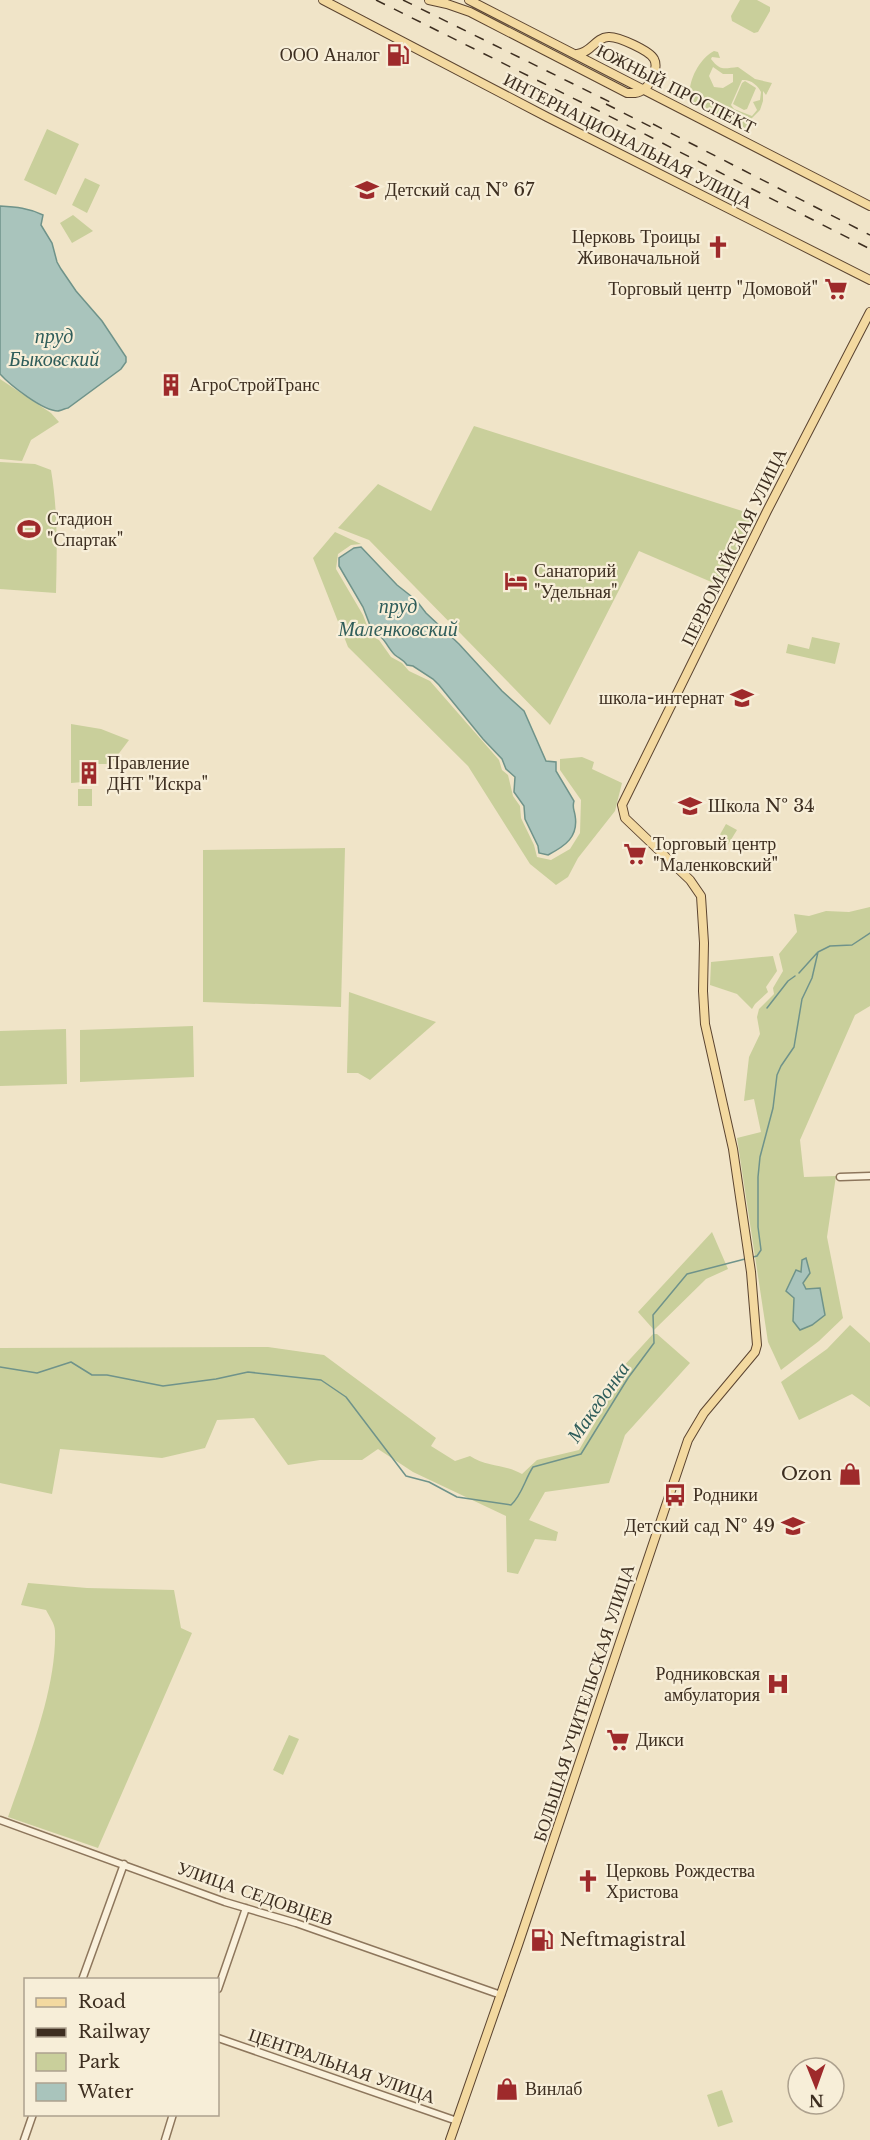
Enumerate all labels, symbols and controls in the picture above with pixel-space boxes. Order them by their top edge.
street label: ЮЖНЫЙ ПРОСПЕКТ [593,39,759,139]
fuel station icon: ООО Аналог [385,42,411,68]
place label: ООО Аналог [280,44,380,66]
street label: ИНТЕРНАЦИОНАЛЬНАЯ УЛИЦА [500,68,756,214]
school or university icon: Детский сад № 67 [354,177,380,203]
place label: Детский сад № 67 [385,179,535,201]
place label: Церковь Троицы Живоначальной [572,226,700,269]
church icon: Церковь Троицы Живоначальной [705,234,731,260]
supermarket icon: Торговый центр "Домовой" [823,276,849,302]
place label: Торговый центр "Домовой" [608,278,818,300]
water label: пруд Быковский [8,324,99,371]
building icon: АгроСтройТранс [158,372,184,398]
place label: АгроСтройТранс [189,374,320,396]
street label: ПЕРВОМАЙСКАЯ УЛИЦА [677,445,791,649]
place label: Стадион "Спартак" [47,508,123,551]
sports icon: Стадион "Спартак" [16,516,42,542]
place label: Санаторий "Удельная" [534,560,618,603]
hotel icon: Санаторий "Удельная" [503,568,529,594]
water label: пруд Маленковский [337,594,458,641]
school or university icon: школа-интернат [729,685,755,711]
place label: школа-интернат [599,687,724,709]
place label: Правление ДНТ "Искра" [107,752,208,795]
building icon: Правление ДНТ "Искра" [76,760,102,786]
school or university icon: Школа № 34 [677,793,703,819]
place label: Школа № 34 [708,795,815,817]
place label: Торговый центр "Маленковский" [653,833,778,876]
supermarket icon: Торговый центр "Маленковский" [622,841,648,867]
water label: Македонка [561,1357,634,1448]
shop icon: Ozon [837,1461,863,1487]
place label: Ozon [781,1463,832,1485]
bus stop icon: Родники [662,1482,688,1508]
place label: Родники [693,1484,758,1506]
school or university icon: Детский сад № 49 [780,1513,806,1539]
place label: Детский сад № 49 [624,1515,775,1537]
street label: БОЛЬШАЯ УЧИТЕЛЬСКАЯ УЛИЦА [529,1561,639,1845]
place label: Родниковская амбулатория [656,1663,760,1706]
hospital icon: Родниковская амбулатория [765,1671,791,1697]
supermarket icon: Дикси [605,1727,631,1753]
place label: Дикси [636,1729,684,1751]
street label: УЛИЦА СЕДОВЦЕВ [174,1857,336,1931]
place label: Церковь Рождества Христова [606,1860,755,1903]
church icon: Церковь Рождества Христова [575,1868,601,1894]
fuel station icon: Neftmagistral [529,1927,555,1953]
place label: Neftmagistral [560,1929,686,1951]
legend [24,1978,219,2116]
text: Road [78,1991,126,2013]
text: Railway [78,2021,151,2043]
street label: ЦЕНТРАЛЬНАЯ УЛИЦА [246,2024,438,2108]
text: Park [78,2051,120,2073]
north arrow [786,2056,846,2116]
shop icon: Винлаб [494,2076,520,2102]
place label: Винлаб [525,2078,582,2100]
text: Water [77,2081,134,2103]
text: N [809,2091,824,2111]

